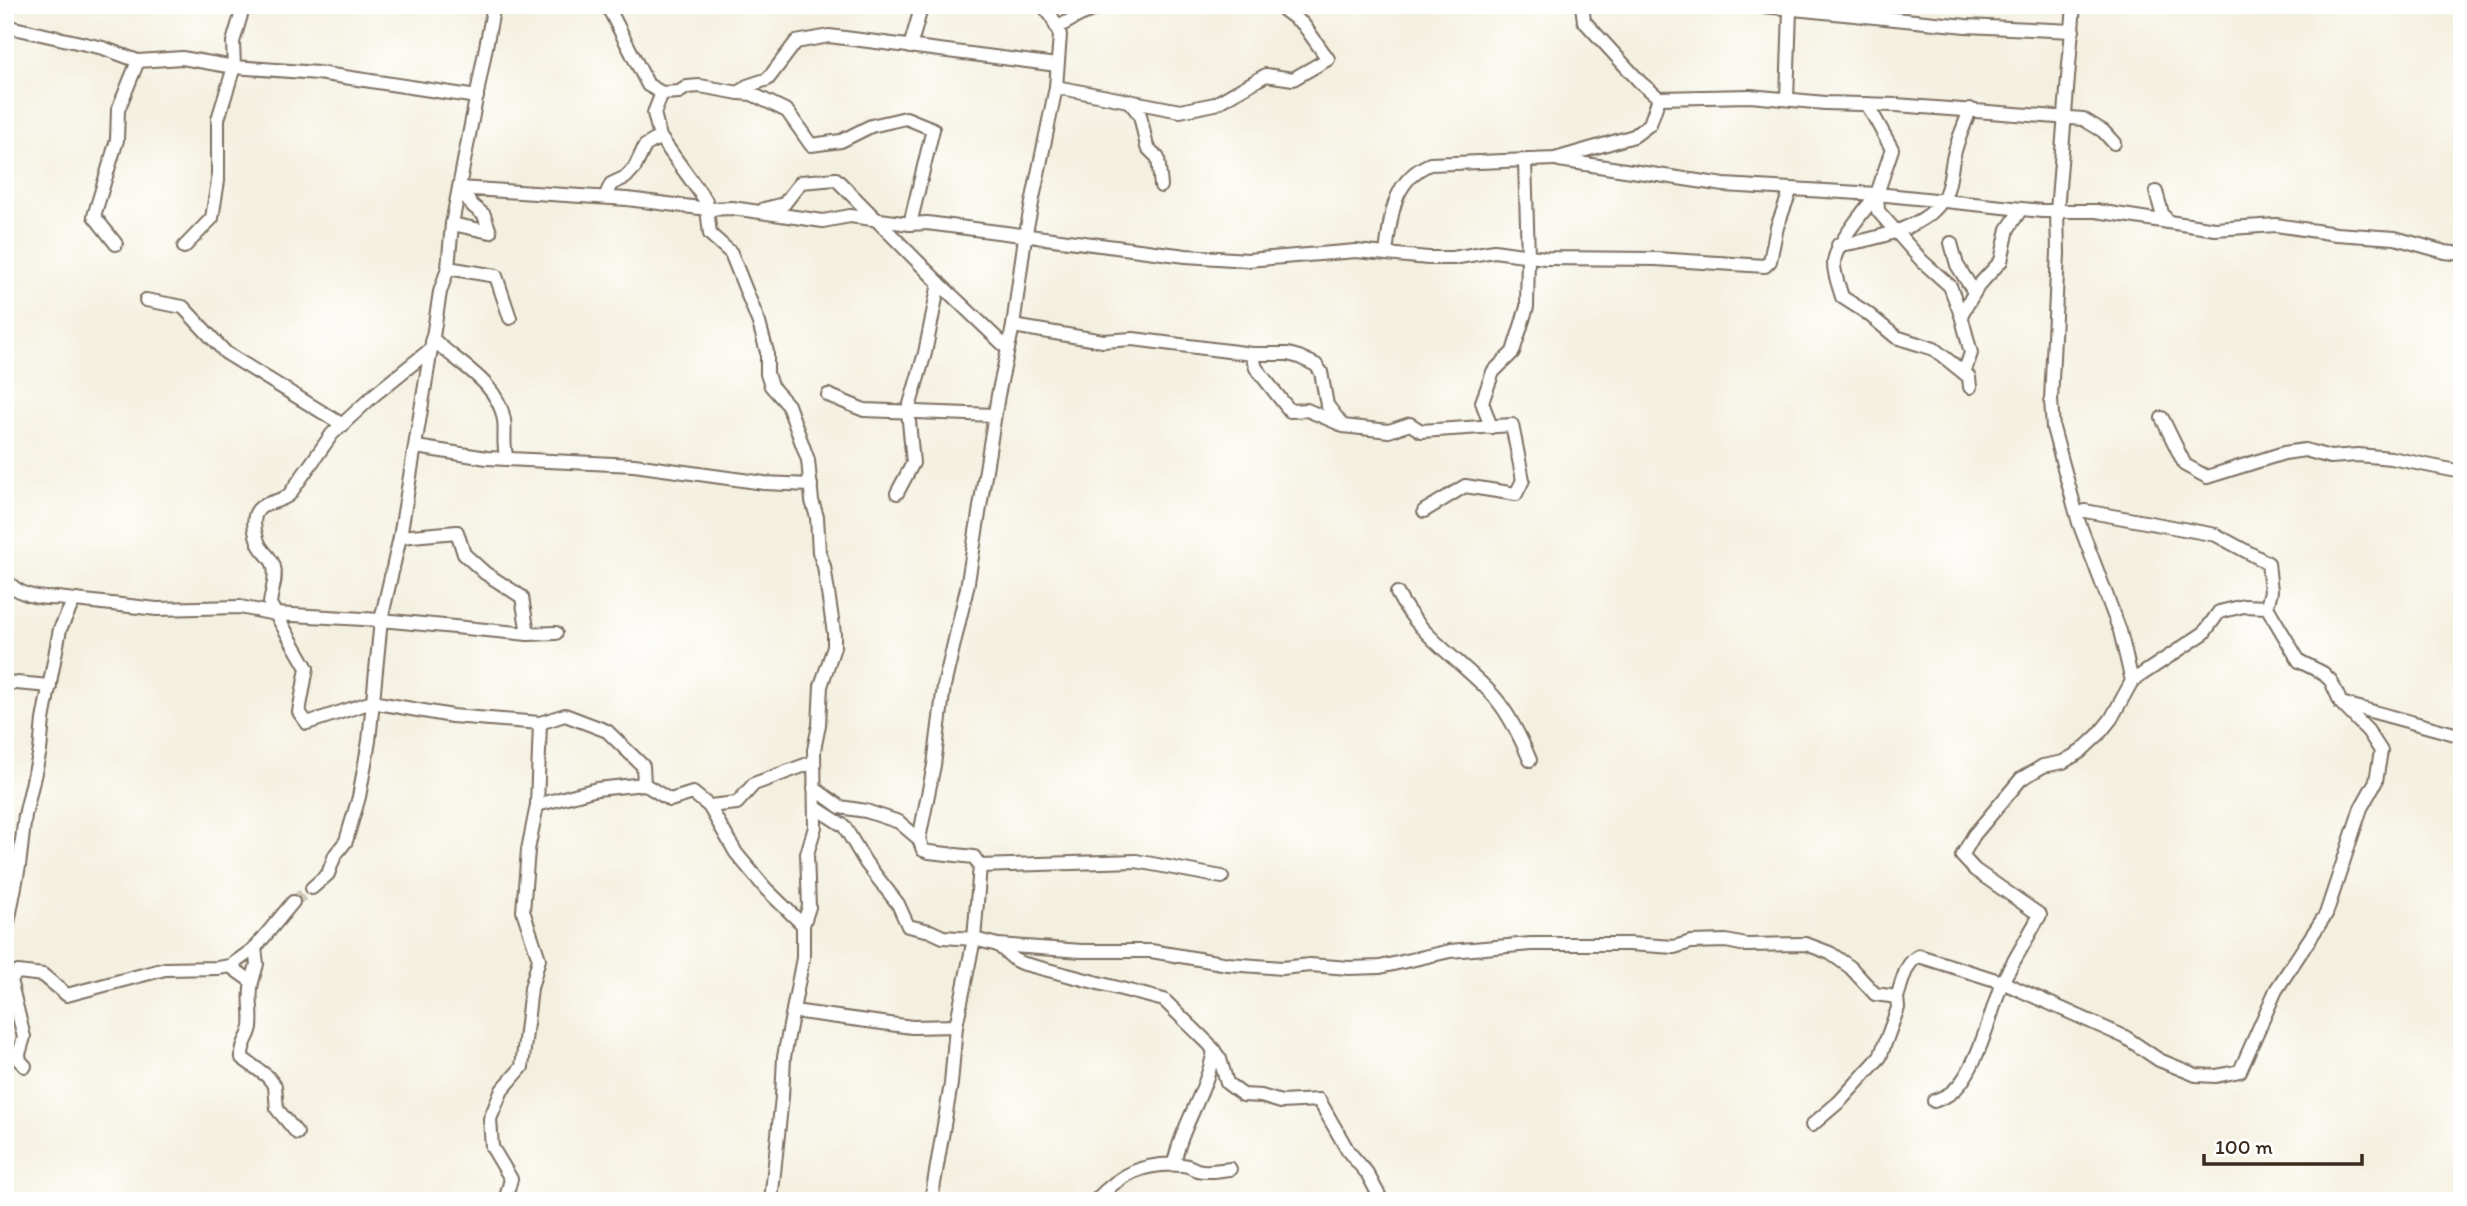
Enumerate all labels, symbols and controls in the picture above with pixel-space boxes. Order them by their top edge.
scale bar [2204,1122,2362,1166]
text: 100 m [2215,1134,2273,1159]

